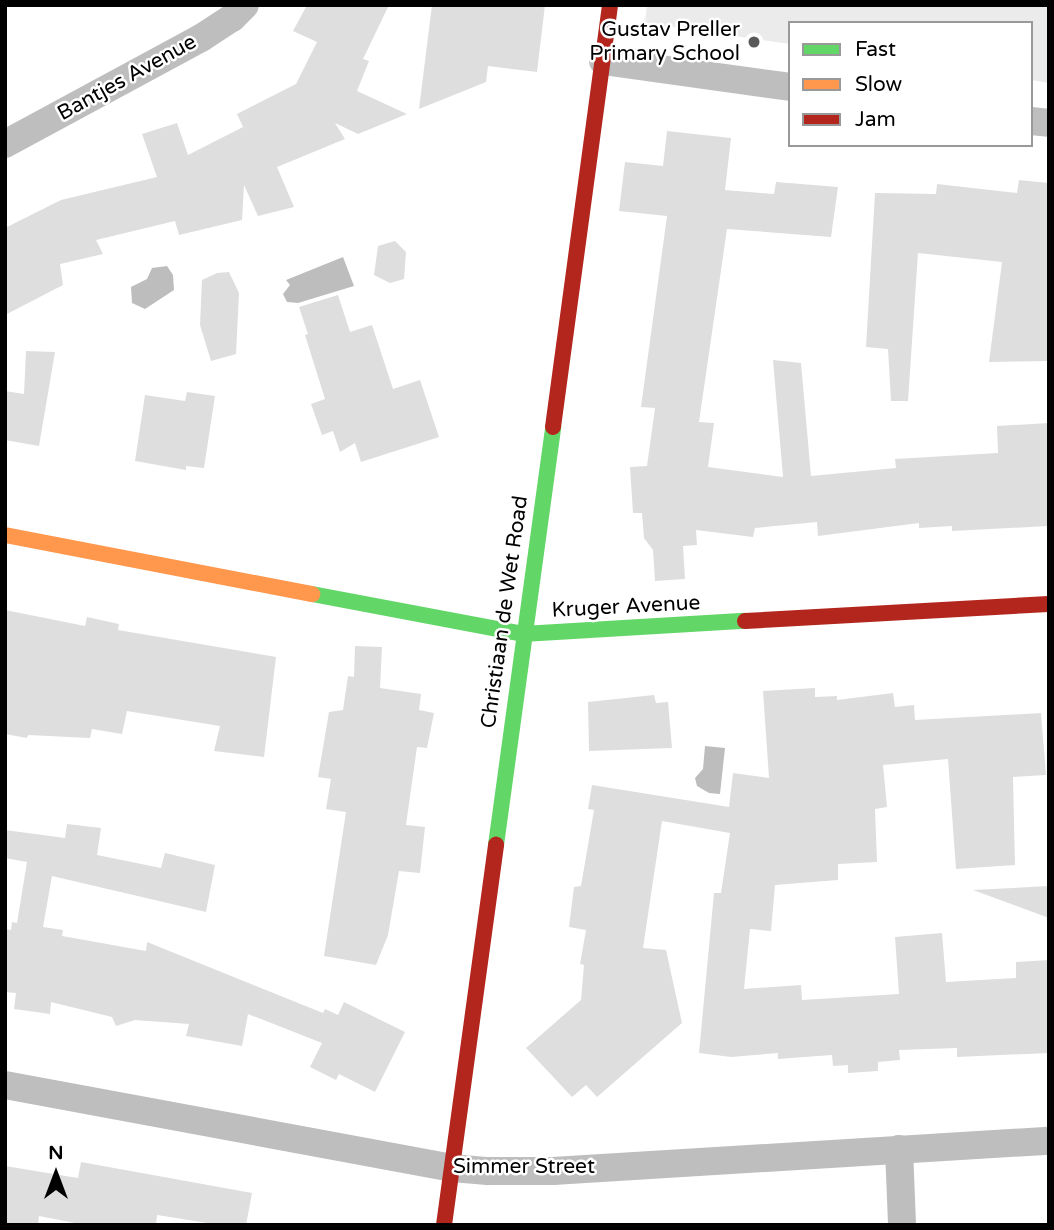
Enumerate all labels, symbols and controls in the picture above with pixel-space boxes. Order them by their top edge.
place label: Gustav Preller Primary School [589,17,740,67]
legend [788,21,1033,147]
street label: Bantjes Avenue [53,29,201,127]
marker: Gustav Preller Primary School [746,34,762,50]
text: Fast [855,37,896,62]
text: Slow [855,72,902,97]
text: Jam [855,107,896,132]
street label: Christiaan de Wet Road [476,494,534,730]
street label: Kruger Avenue [551,591,701,623]
north arrow [21,1139,91,1209]
text: N [48,1142,64,1164]
street label: Simmer Street [453,1154,595,1180]

